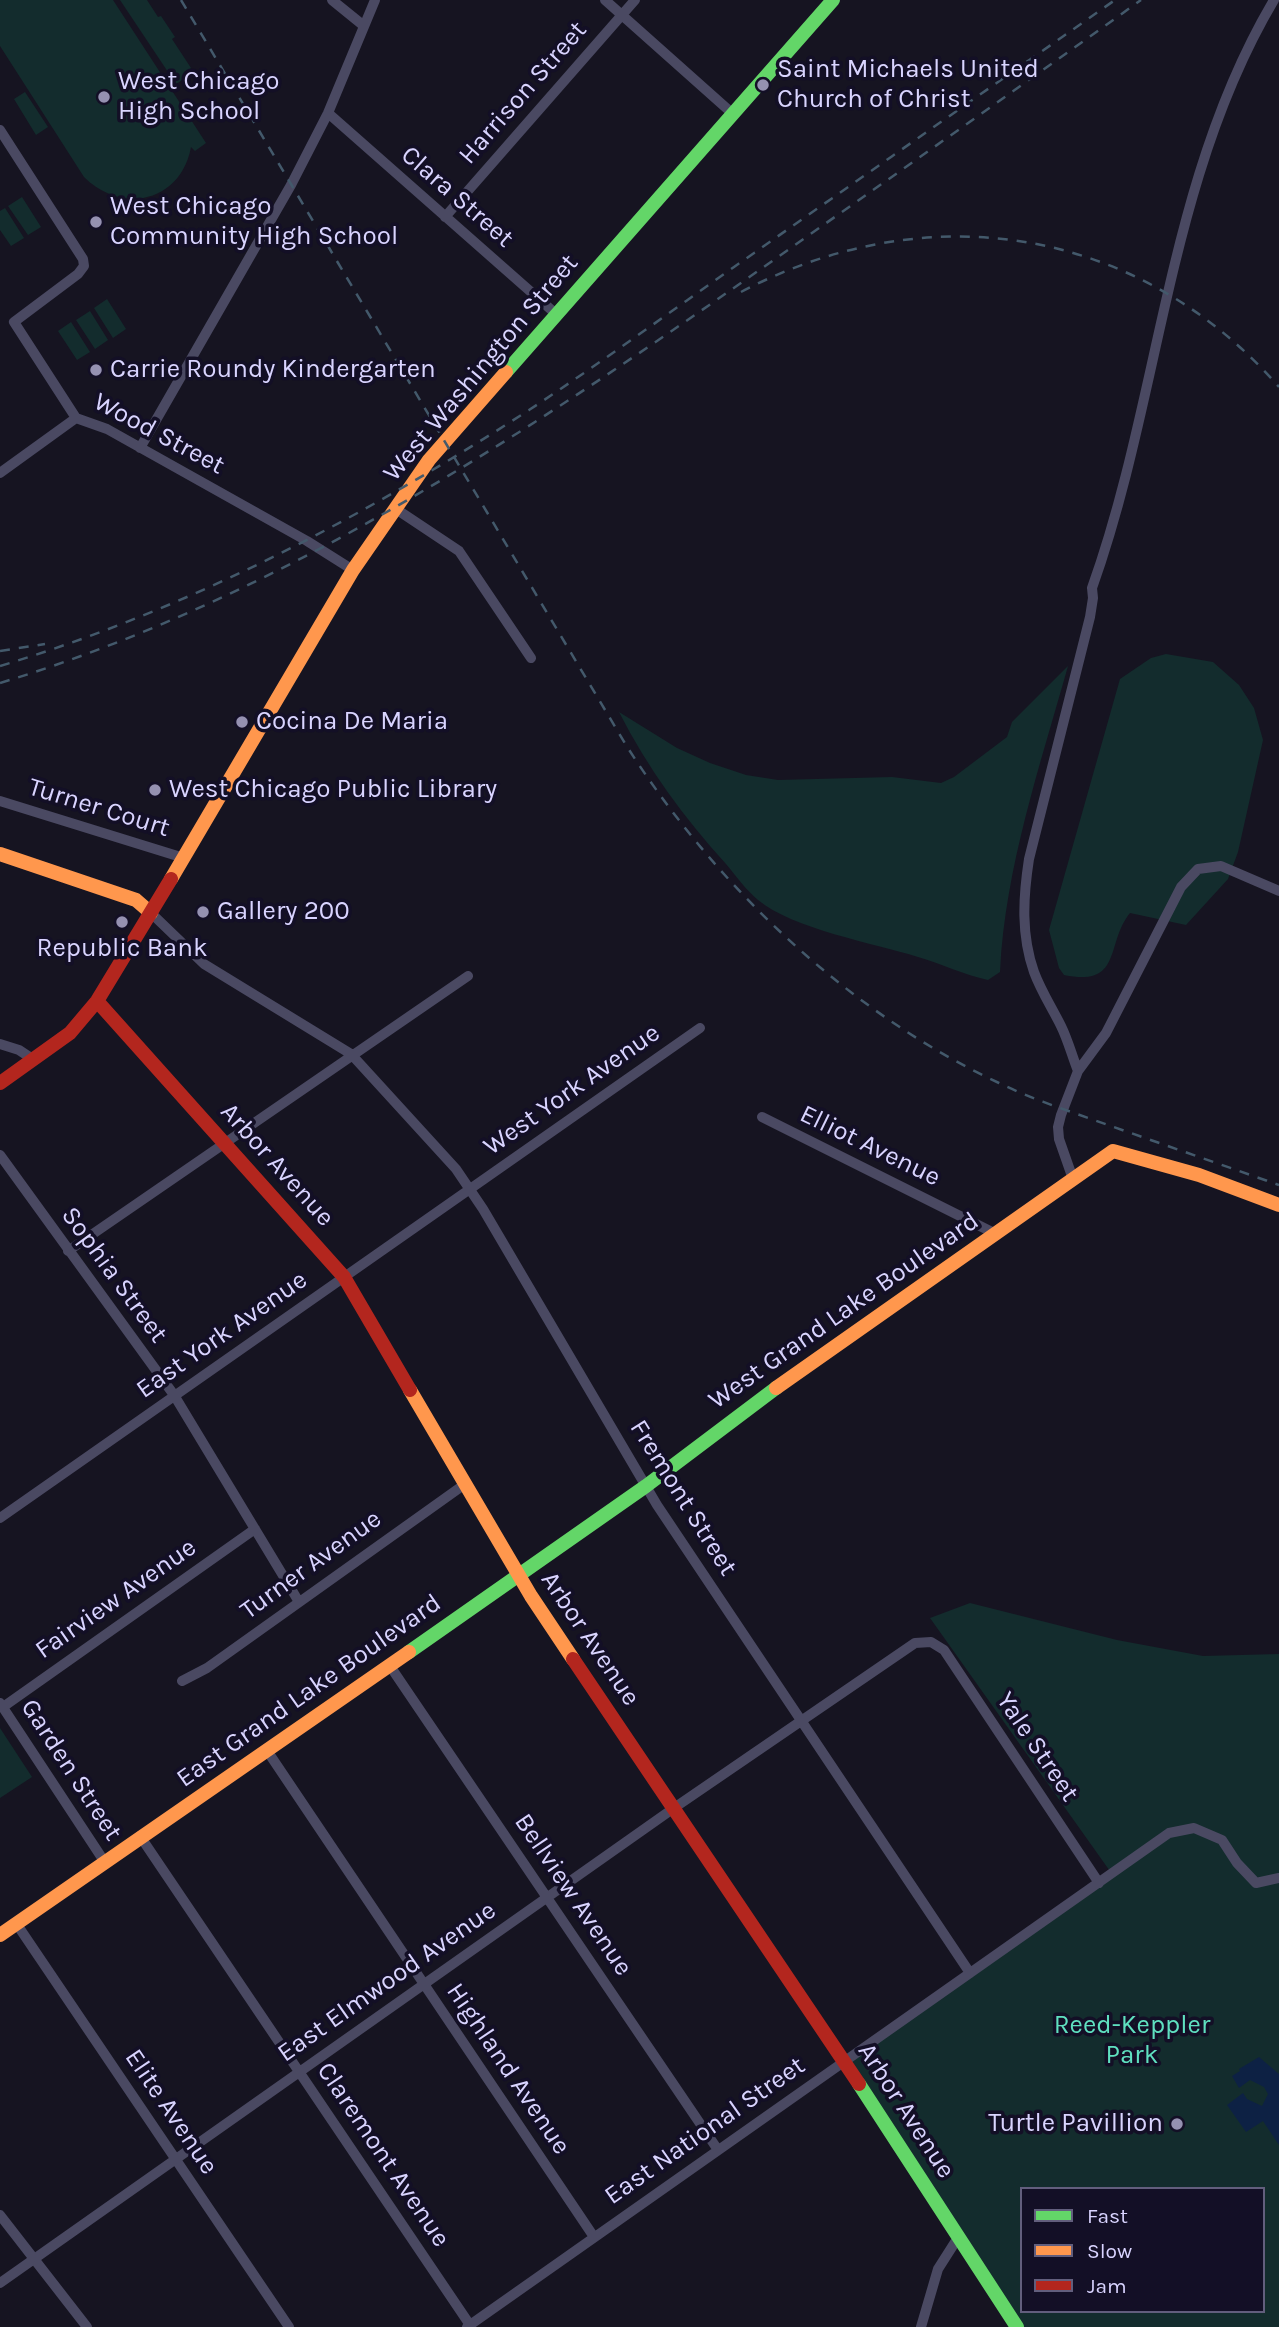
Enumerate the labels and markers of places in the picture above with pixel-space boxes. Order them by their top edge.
place label: Saint Michaels United Church of Christ [777,54,1039,116]
place label: West Chicago High School [118,66,279,128]
marker: Saint Michaels United Church of Christ [755,77,771,93]
marker: West Chicago High School [96,89,112,105]
place label: West Chicago Community High School [110,191,398,252]
marker: West Chicago Community High School [88,214,104,230]
place label: Carrie Roundy Kindergarten [110,354,436,386]
marker: Carrie Roundy Kindergarten [88,362,104,378]
place label: Cocina De Maria [256,706,448,738]
marker: Cocina De Maria [234,714,250,730]
place label: West Chicago Public Library [169,774,497,806]
marker: West Chicago Public Library [147,782,163,798]
place label: Gallery 200 [217,896,350,928]
marker: Gallery 200 [195,904,211,920]
marker: Republic Bank [114,914,130,930]
place label: Republic Bank [36,933,208,965]
place label: Turtle Pavillion [988,2108,1163,2140]
marker: Turtle Pavillion [1169,2116,1185,2132]

